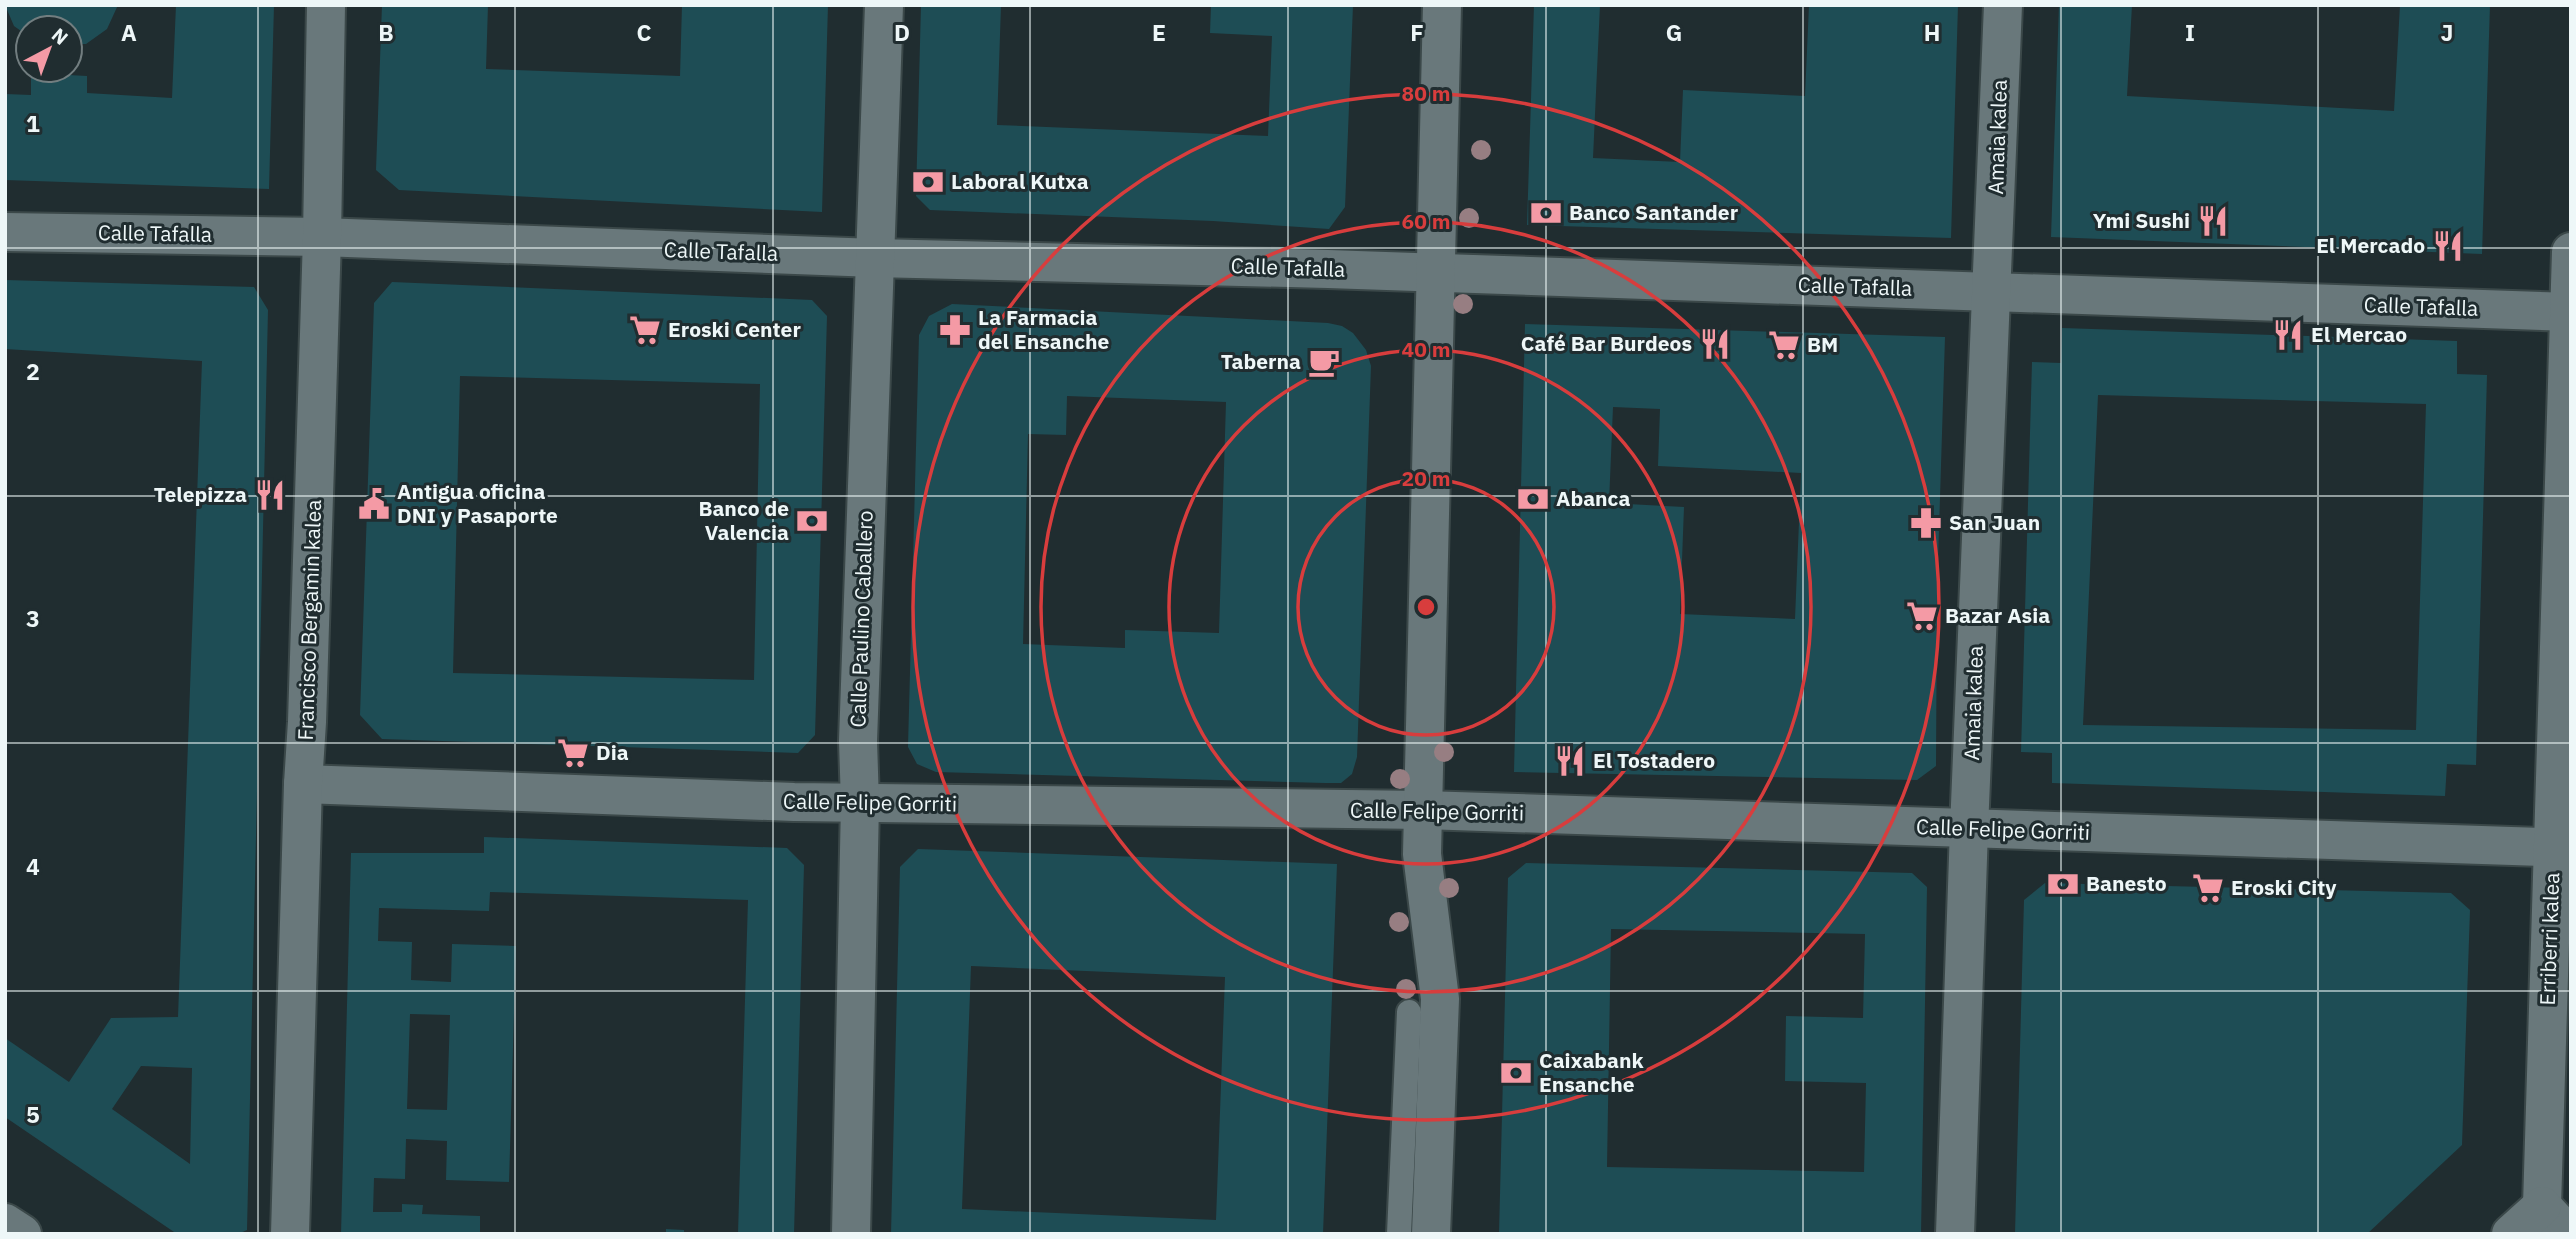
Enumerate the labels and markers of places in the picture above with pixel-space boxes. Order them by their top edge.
bank icon: Laboral Kutxa [911,165,945,199]
place label: Laboral Kutxa [951,167,1089,195]
bank icon: Banco Santander [1529,196,1563,230]
place label: Banco Santander [1569,198,1739,226]
restaurant icon: Ymi Sushi [2196,204,2230,238]
place label: Ymi Sushi [2093,206,2190,234]
restaurant icon: El Mercado [2431,229,2465,263]
place label: El Mercado [2316,231,2425,259]
place label: La Farmacia del Ensanche [978,303,1110,355]
supermarket icon: Eroski Center [628,313,662,347]
pharmacy icon: La Farmacia del Ensanche [938,313,972,347]
place label: Eroski Center [668,315,801,343]
restaurant icon: El Mercao [2271,318,2305,352]
place label: El Mercao [2311,320,2407,348]
restaurant icon: Café Bar Burdeos [1698,327,1732,361]
supermarket icon: BM [1767,328,1801,362]
place label: Café Bar Burdeos [1521,329,1692,357]
place label: BM [1807,330,1838,358]
cafe icon: Taberna [1307,345,1341,379]
place label: Taberna [1221,347,1301,375]
place label: Antigua oficina DNI y Pasaporte [397,477,558,529]
restaurant icon: Telepizza [253,478,287,512]
place label: Telepizza [154,480,247,508]
bank icon: Abanca [1516,482,1550,516]
place label: Abanca [1556,484,1630,512]
public building icon: Antigua oficina DNI y Pasaporte [357,487,391,521]
place label: Banco de Valencia [698,494,789,546]
bank icon: Banco de Valencia [795,504,829,538]
pharmacy icon: San Juan [1909,506,1943,540]
place label: San Juan [1949,508,2040,536]
centre of rings [1414,595,1438,619]
supermarket icon: Bazar Asia [1905,599,1939,633]
place label: Bazar Asia [1945,601,2050,629]
supermarket icon: Dia [556,736,590,770]
place label: Dia [596,738,629,766]
restaurant icon: El Tostadero [1553,744,1587,778]
place label: El Tostadero [1593,746,1715,774]
bank icon: Banesto [2046,867,2080,901]
place label: Banesto [2086,869,2167,897]
supermarket icon: Eroski City [2191,871,2225,905]
place label: Eroski City [2231,873,2337,901]
place label: Caixabank Ensanche [1539,1046,1645,1098]
bank icon: Caixabank Ensanche [1499,1056,1533,1090]

